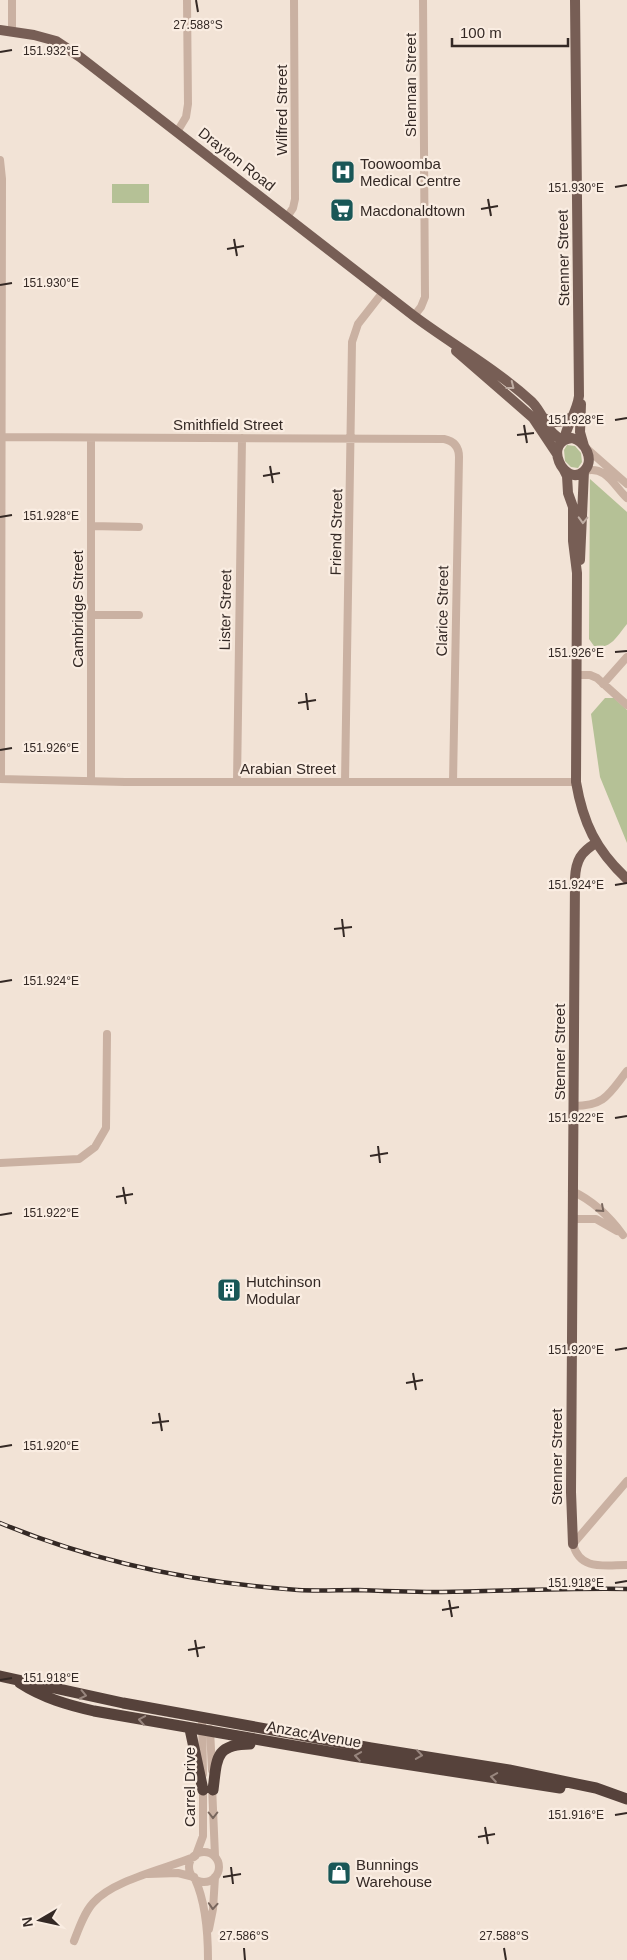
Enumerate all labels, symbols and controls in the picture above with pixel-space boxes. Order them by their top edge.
scale bar [452,15,568,47]
text: 27.588°S [173,18,223,32]
text: 100 m [460,24,502,41]
street label: Shennan Street [402,32,419,137]
text: 151.932°E [23,44,79,58]
street label: Wilfred Street [273,64,290,155]
street label: Drayton Road [195,124,279,194]
place label: Toowoomba Medical Centre [360,155,461,189]
hospital icon: Toowoomba Medical Centre [330,159,356,185]
text: 151.930°E [548,181,604,195]
supermarket icon: Macdonaldtown [329,197,355,223]
place label: Macdonaldtown [360,202,465,219]
street label: Stenner Street [554,209,572,307]
text: 151.930°E [23,276,79,290]
one-way arrow [505,380,515,389]
text: 151.928°E [548,413,604,427]
street label: Smithfield Street [173,416,284,433]
street label: Friend Street [327,488,345,576]
text: 151.928°E [23,509,79,523]
one-way arrow [578,516,588,524]
street label: Cambridge Street [69,549,86,668]
street label: Clarice Street [433,565,451,657]
street label: Lister Street [216,569,234,651]
text: 151.926°E [548,646,604,660]
text: 151.926°E [23,741,79,755]
street label: Arabian Street [240,760,337,777]
text: 151.924°E [548,878,604,892]
text: 151.924°E [23,974,79,988]
street label: Stenner Street [551,1003,568,1100]
text: 151.922°E [548,1111,604,1125]
one-way arrow [595,1203,604,1212]
text: 151.922°E [23,1206,79,1220]
place label: Hutchinson Modular [246,1273,321,1307]
building icon: Hutchinson Modular [216,1277,242,1303]
text: 151.920°E [548,1343,604,1357]
street label: Stenner Street [548,1408,565,1505]
text: 151.920°E [23,1439,79,1453]
text: 151.918°E [548,1576,604,1590]
text: 151.918°E [23,1671,79,1685]
one-way arrow [78,1689,87,1700]
one-way arrow [138,1715,147,1726]
street label: Anzac Avenue [265,1717,363,1751]
street label: Carrel Drive [181,1747,198,1827]
one-way arrow [414,1750,423,1760]
one-way arrow [353,1752,362,1762]
one-way arrow [490,1772,498,1783]
text: 151.916°E [548,1808,604,1822]
one-way arrow [208,1812,218,1819]
place label: Bunnings Warehouse [356,1856,432,1890]
shop icon: Bunnings Warehouse [326,1860,352,1886]
north arrow [15,1895,65,1945]
one-way arrow [207,1902,218,1910]
text: N [18,1916,36,1928]
text: 27.586°S [219,1929,269,1943]
text: 27.588°S [479,1929,529,1943]

